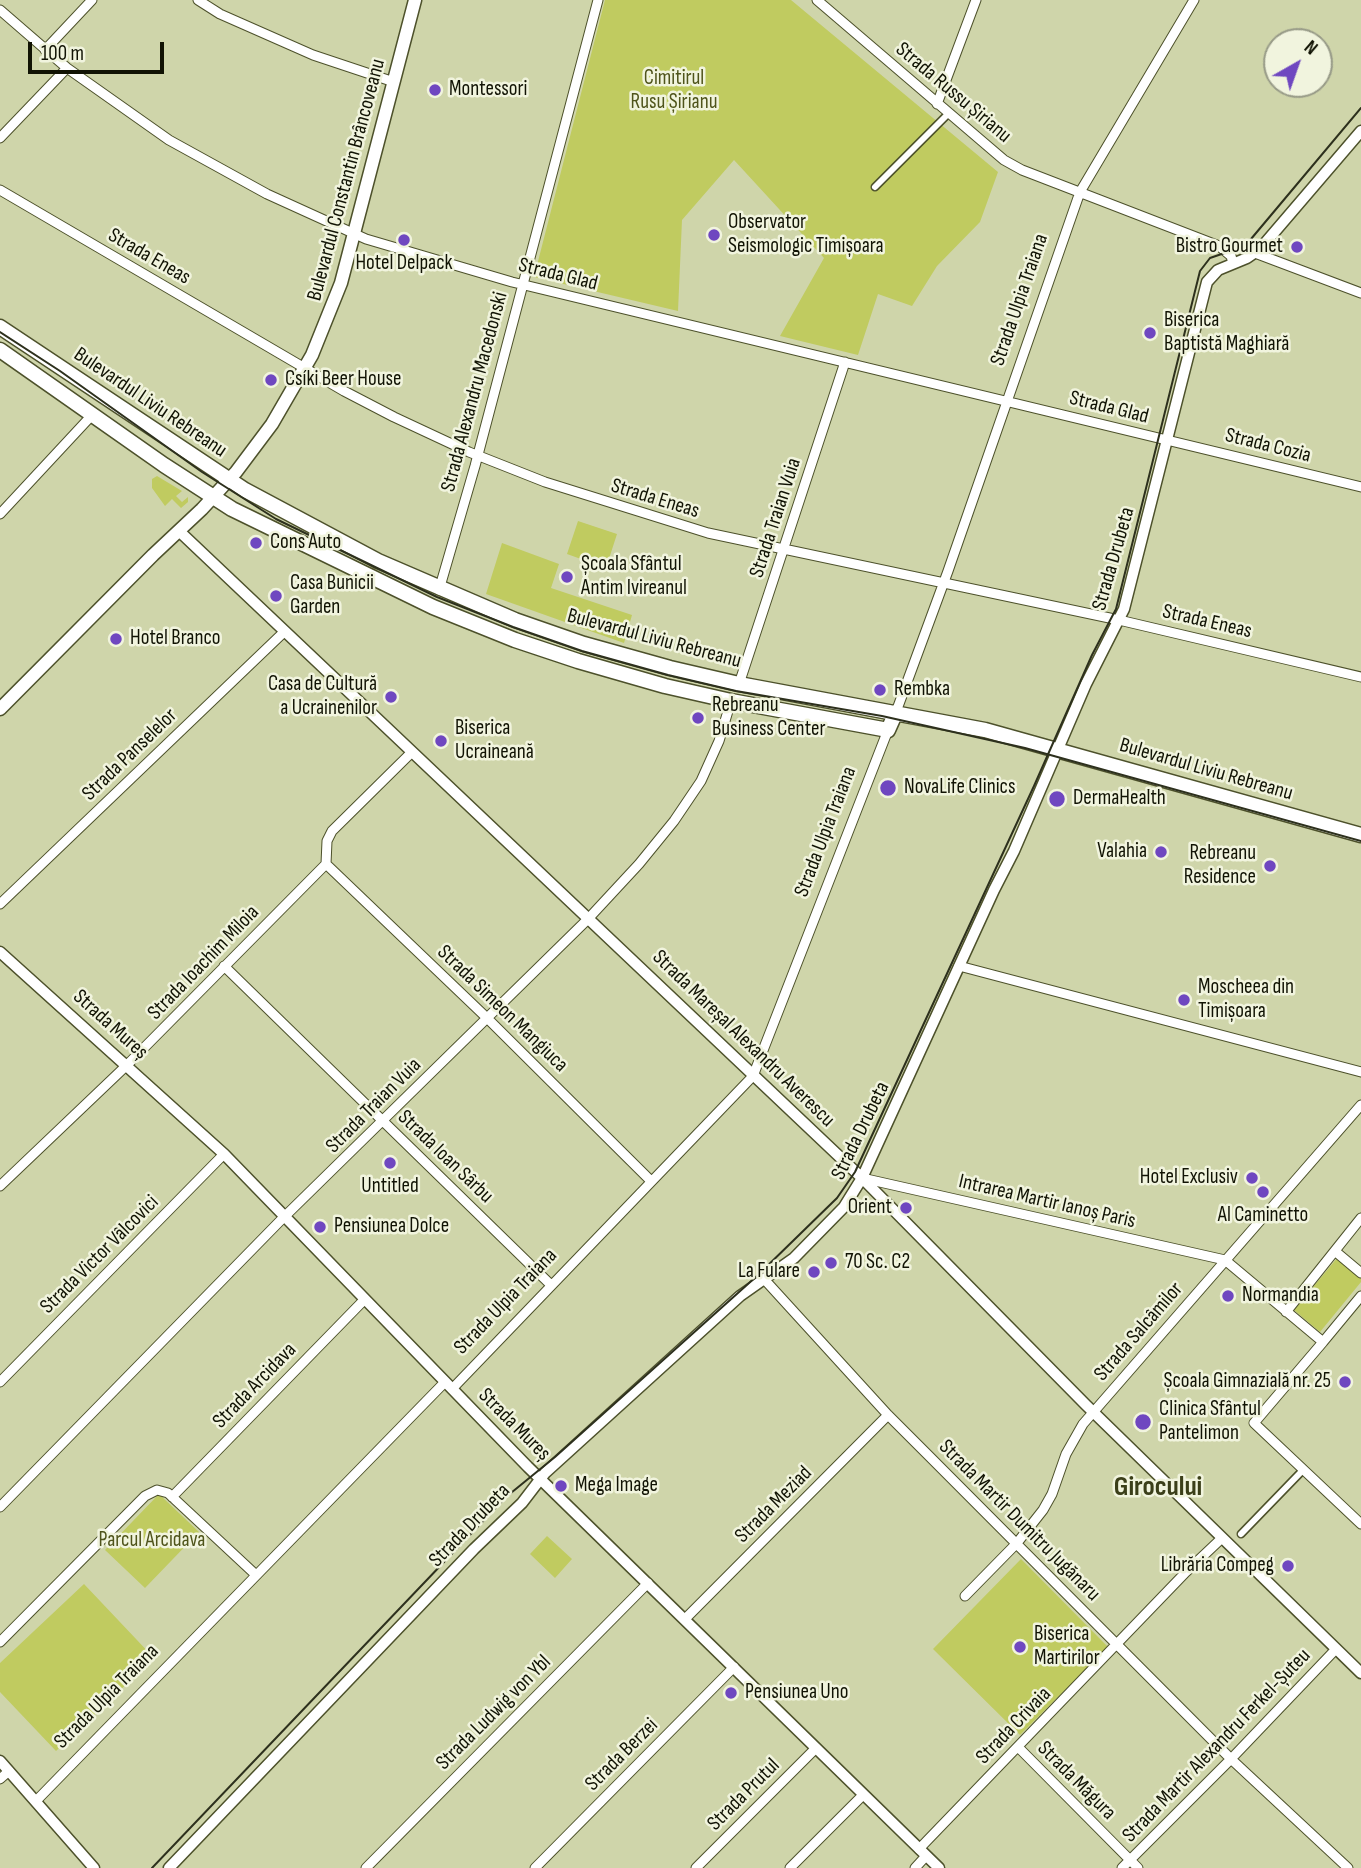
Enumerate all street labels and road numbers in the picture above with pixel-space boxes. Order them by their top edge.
street label: Strada Russu Șirianu [890,37,1016,149]
street label: Bulevardul Constantin Brâncoveanu [303,56,391,304]
street label: Strada Eneas [103,223,195,291]
street label: Strada Ulpia Traiana [986,231,1054,369]
street label: Strada Glad [516,253,600,297]
street label: Strada Alexandru Macedonski [436,289,514,495]
street label: Bulevardul Liviu Rebreanu [69,342,231,464]
street label: Strada Glad [1067,386,1151,430]
street label: Strada Cozia [1223,423,1313,469]
street label: Strada Traian Vuia [745,455,807,581]
street label: Strada Eneas [608,474,702,524]
street label: Strada Drubeta [1087,505,1141,613]
street label: Strada Eneas [1160,599,1254,645]
street label: Bulevardul Liviu Rebreanu [564,604,744,674]
street label: Strada Panselelor [77,704,183,806]
street label: Bulevardul Liviu Rebreanu [1116,733,1296,807]
street label: Strada Ulpia Traiana [790,763,862,901]
street label: Strada Ioachim Miloia [143,900,265,1026]
street label: Strada Simeon Mangiuca [431,940,573,1078]
street label: Strada Mareșal Alexandru Averescu [647,945,839,1133]
street label: Strada Mureș [67,985,153,1065]
street label: Strada Traian Vuia [321,1053,427,1159]
street label: Strada Drubeta [826,1078,896,1184]
street label: Strada Ioan Sârbu [392,1105,498,1209]
street label: Intrarea Martir Ianoș Paris [956,1169,1138,1235]
street label: Strada Victor Vâlcovici [35,1190,165,1320]
street label: Strada Ulpia Traiana [449,1244,563,1360]
street label: Strada Salcâmilor [1089,1277,1189,1387]
street label: Strada Arcidava [208,1338,302,1434]
street label: Strada Mureș [472,1383,556,1467]
street label: Strada Martir Dumitru Jugănaru [933,1435,1105,1607]
street label: Strada Meziad [730,1461,818,1549]
street label: Strada Drubeta [424,1479,516,1573]
street label: Strada Ulpia Traiana [49,1639,165,1755]
street label: Strada Martir Alexandru Ferkel-Șuteu [1118,1644,1316,1848]
street label: Strada Ludwig von Ybl [431,1650,557,1776]
street label: Strada Crivaia [971,1682,1057,1770]
street label: Strada Berzei [580,1713,664,1797]
street label: Strada Măgura [1031,1736,1121,1826]
street label: Strada Prutul [703,1754,785,1836]

